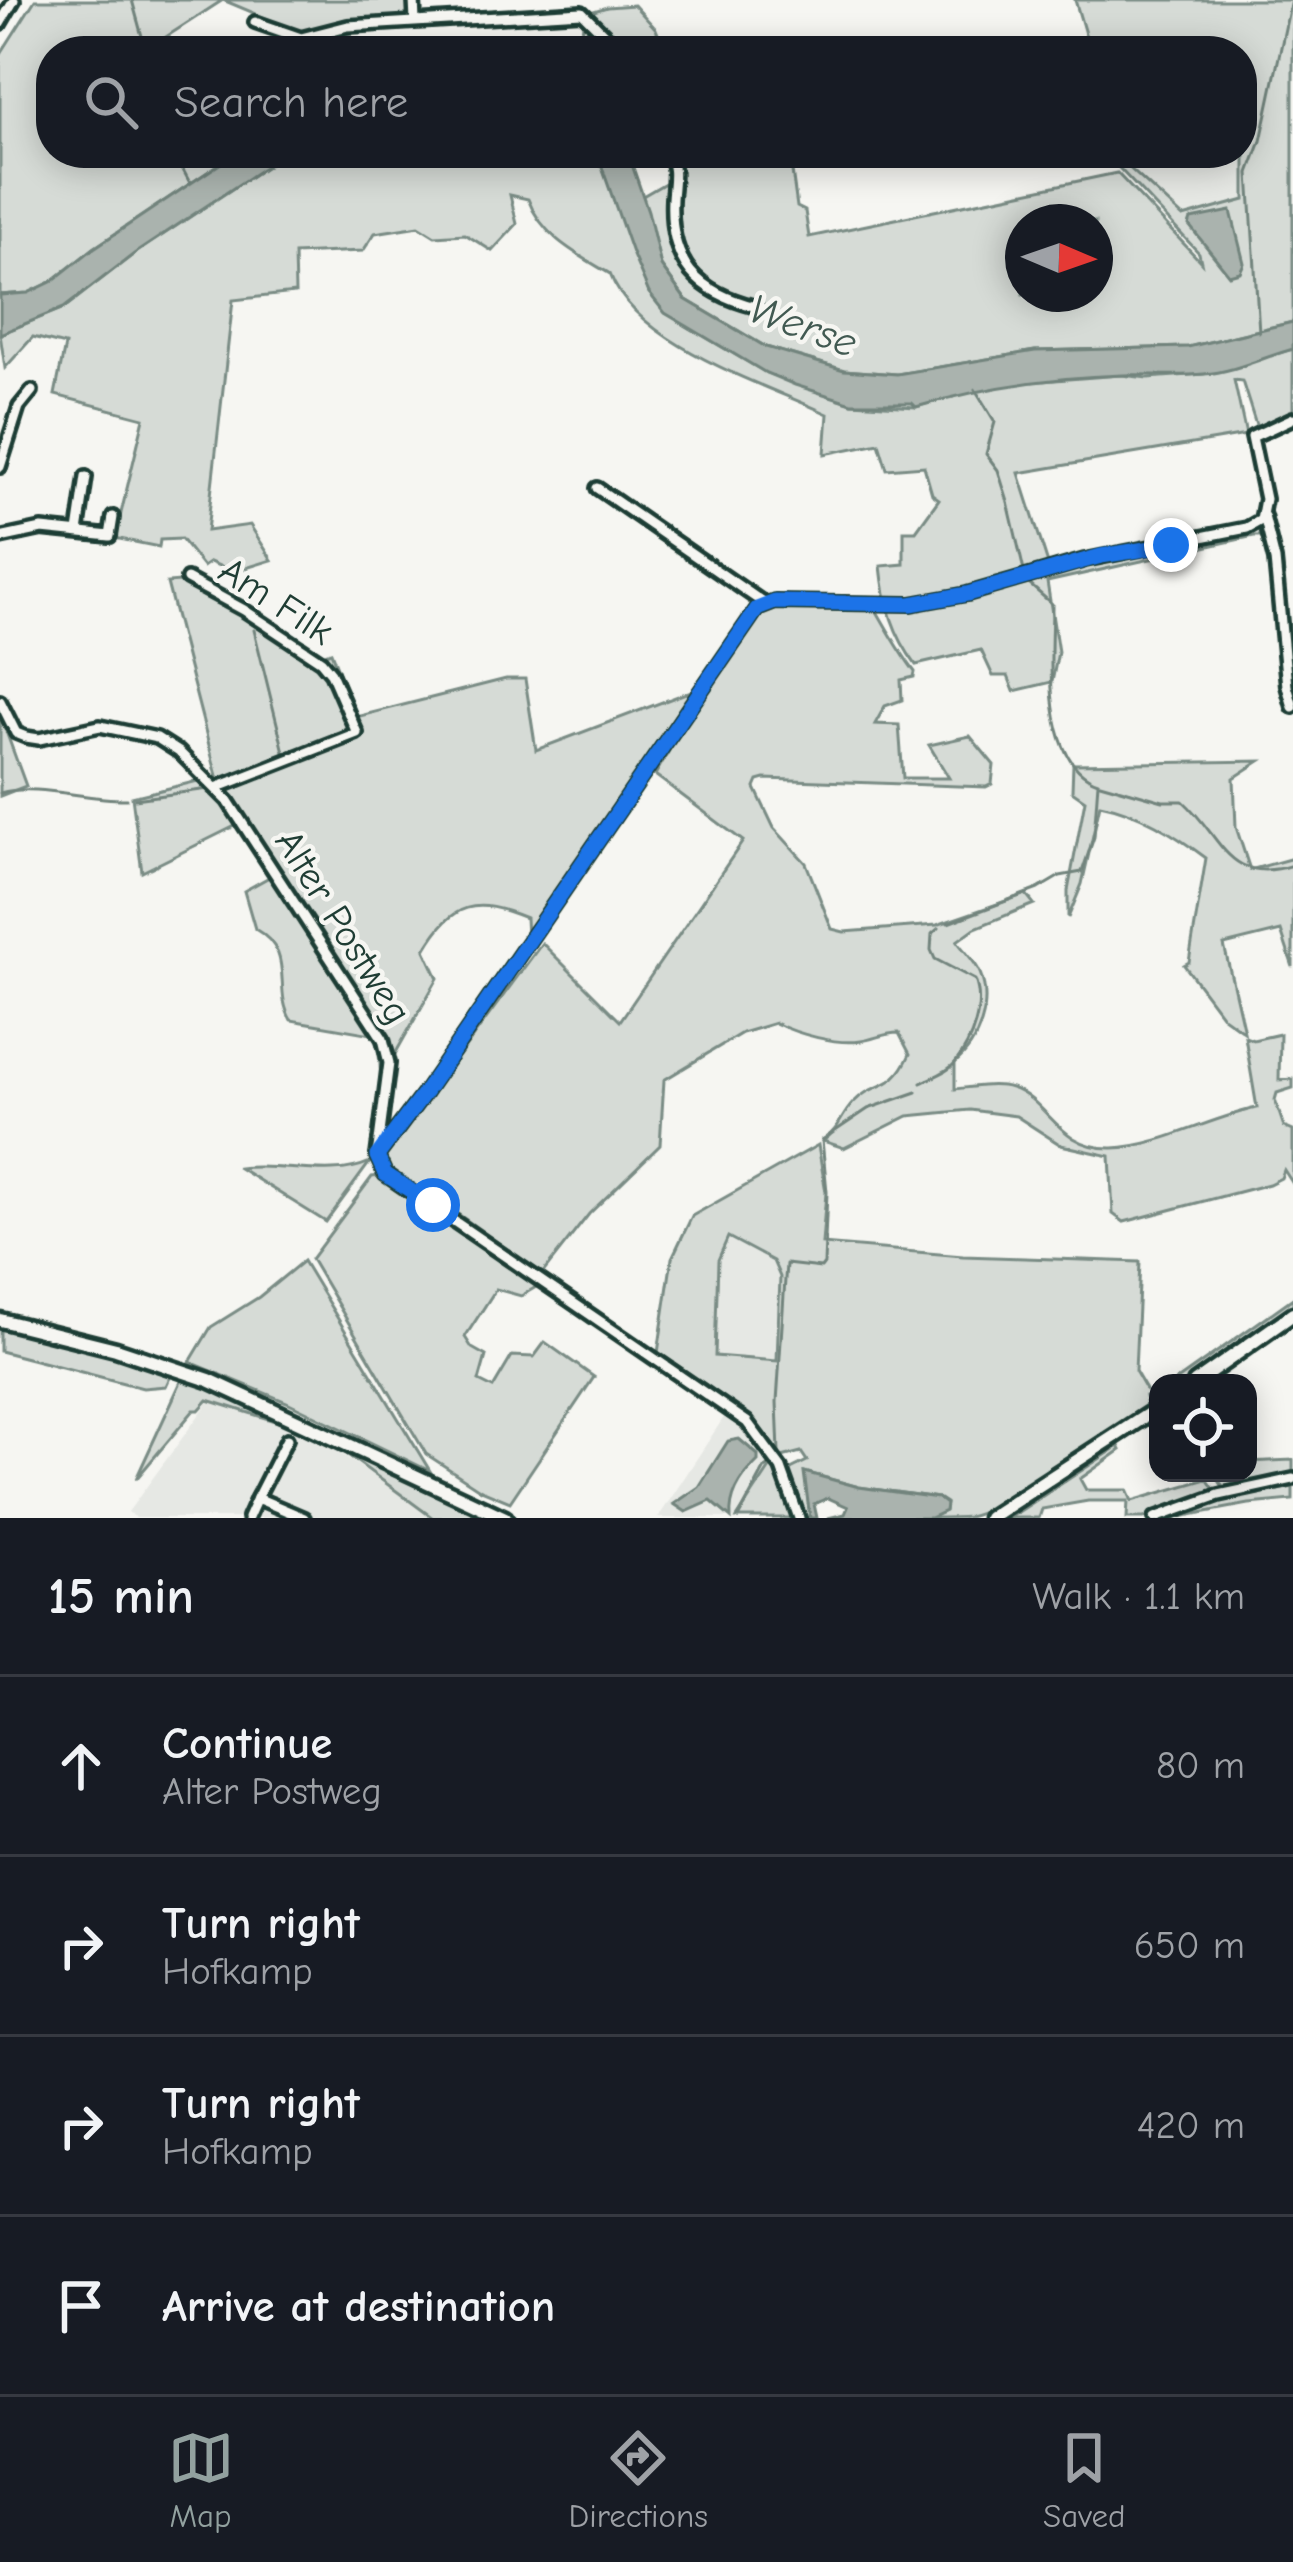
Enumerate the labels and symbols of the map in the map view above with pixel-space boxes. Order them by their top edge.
north arrow [1005,204,1113,312]
water label: Werse [742,284,864,368]
route end [1144,518,1198,572]
street label: Am Filk [211,548,341,654]
street label: Alter Postweg [266,822,420,1032]
route start [406,1178,460,1232]

